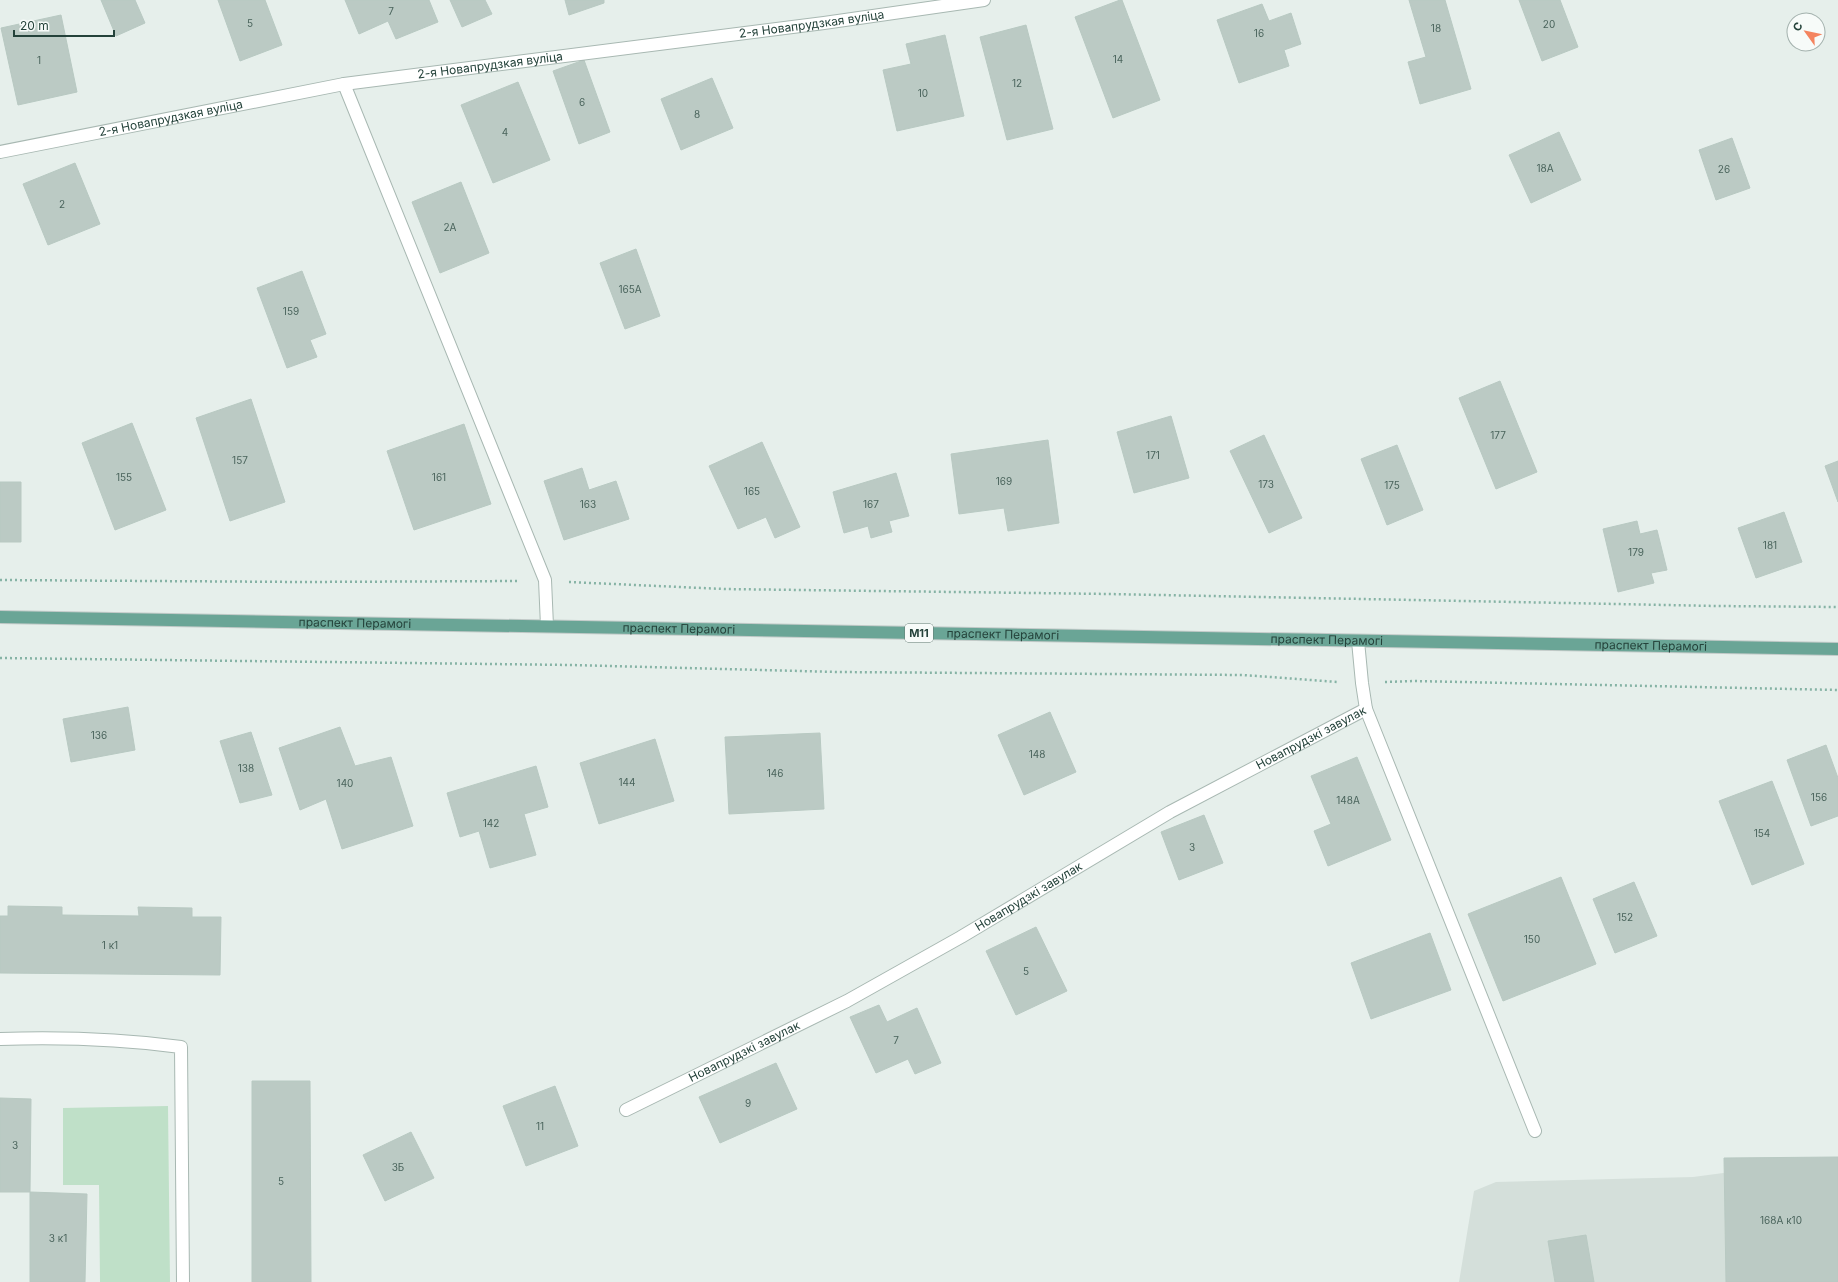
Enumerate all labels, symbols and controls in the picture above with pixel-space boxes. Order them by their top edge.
house number: 7 [388,5,394,17]
street label: 2-я Новапрудзкая вуліца [738,6,885,41]
scale bar [14,12,114,38]
north arrow [1786,12,1826,52]
house number: 5 [247,17,253,29]
text: 20 m [20,18,49,33]
house number: 20 [1543,18,1555,30]
text: С [1790,19,1806,34]
house number: 18 [1431,22,1441,34]
house number: 16 [1254,27,1264,39]
street label: 2-я Новапрудзкая вуліца [417,48,564,82]
house number: 14 [1113,53,1123,65]
house number: 1 [37,54,41,66]
house number: 12 [1012,77,1022,89]
house number: 10 [918,87,928,99]
street label: 2-я Новапрудзкая вуліца [97,96,244,139]
house number: 6 [579,96,585,108]
house number: 8 [694,108,700,120]
house number: 4 [502,126,508,138]
house number: 18А [1536,162,1554,174]
house number: 26 [1718,163,1730,175]
house number: 2 [59,198,65,210]
house number: 2А [444,221,457,233]
house number: 165А [618,283,642,295]
house number: 159 [283,305,299,317]
house number: 177 [1490,429,1506,441]
house number: 171 [1146,449,1160,461]
house number: 157 [232,454,248,466]
house number: 155 [116,471,132,483]
house number: 161 [432,471,446,483]
house number: 169 [996,475,1012,487]
house number: 173 [1258,478,1274,490]
house number: 175 [1384,479,1400,491]
house number: 165 [744,485,760,497]
house number: 163 [580,498,596,510]
house number: 167 [863,498,879,510]
house number: 181 [1763,539,1777,551]
house number: 179 [1628,546,1644,558]
street label: праспект Перамогі [299,614,411,631]
street label: праспект Перамогі [622,620,735,637]
road number: М11 [905,624,933,642]
street label: праспект Перамогі [946,625,1059,642]
street label: праспект Перамогі [1270,631,1383,648]
street label: праспект Перамогі [1594,637,1707,654]
street label: Новапрудзкі завулак [1253,702,1369,773]
house number: 136 [91,729,107,741]
house number: 148 [1029,748,1045,760]
house number: 138 [238,762,254,774]
house number: 146 [767,767,783,779]
house number: 144 [619,776,636,788]
house number: 140 [337,777,353,789]
house number: 156 [1811,791,1827,803]
house number: 148А [1336,794,1360,806]
house number: 142 [483,817,499,829]
house number: 154 [1754,827,1770,839]
house number: 3 [1189,841,1195,853]
street label: Новапрудзкі завулак [972,858,1085,934]
house number: 152 [1617,911,1633,923]
house number: 150 [1524,933,1540,945]
house number: 1 к1 [102,939,118,951]
house number: 5 [1023,965,1029,977]
street label: Новапрудзкі завулак [686,1017,803,1085]
house number: 7 [893,1034,899,1046]
house number: 9 [745,1097,751,1109]
house number: 11 [536,1120,544,1132]
house number: 3 [12,1139,18,1151]
house number: 3Б [392,1161,404,1173]
house number: 5 [278,1175,284,1187]
house number: 168А к10 [1760,1214,1802,1226]
house number: 3 к1 [49,1232,67,1244]

